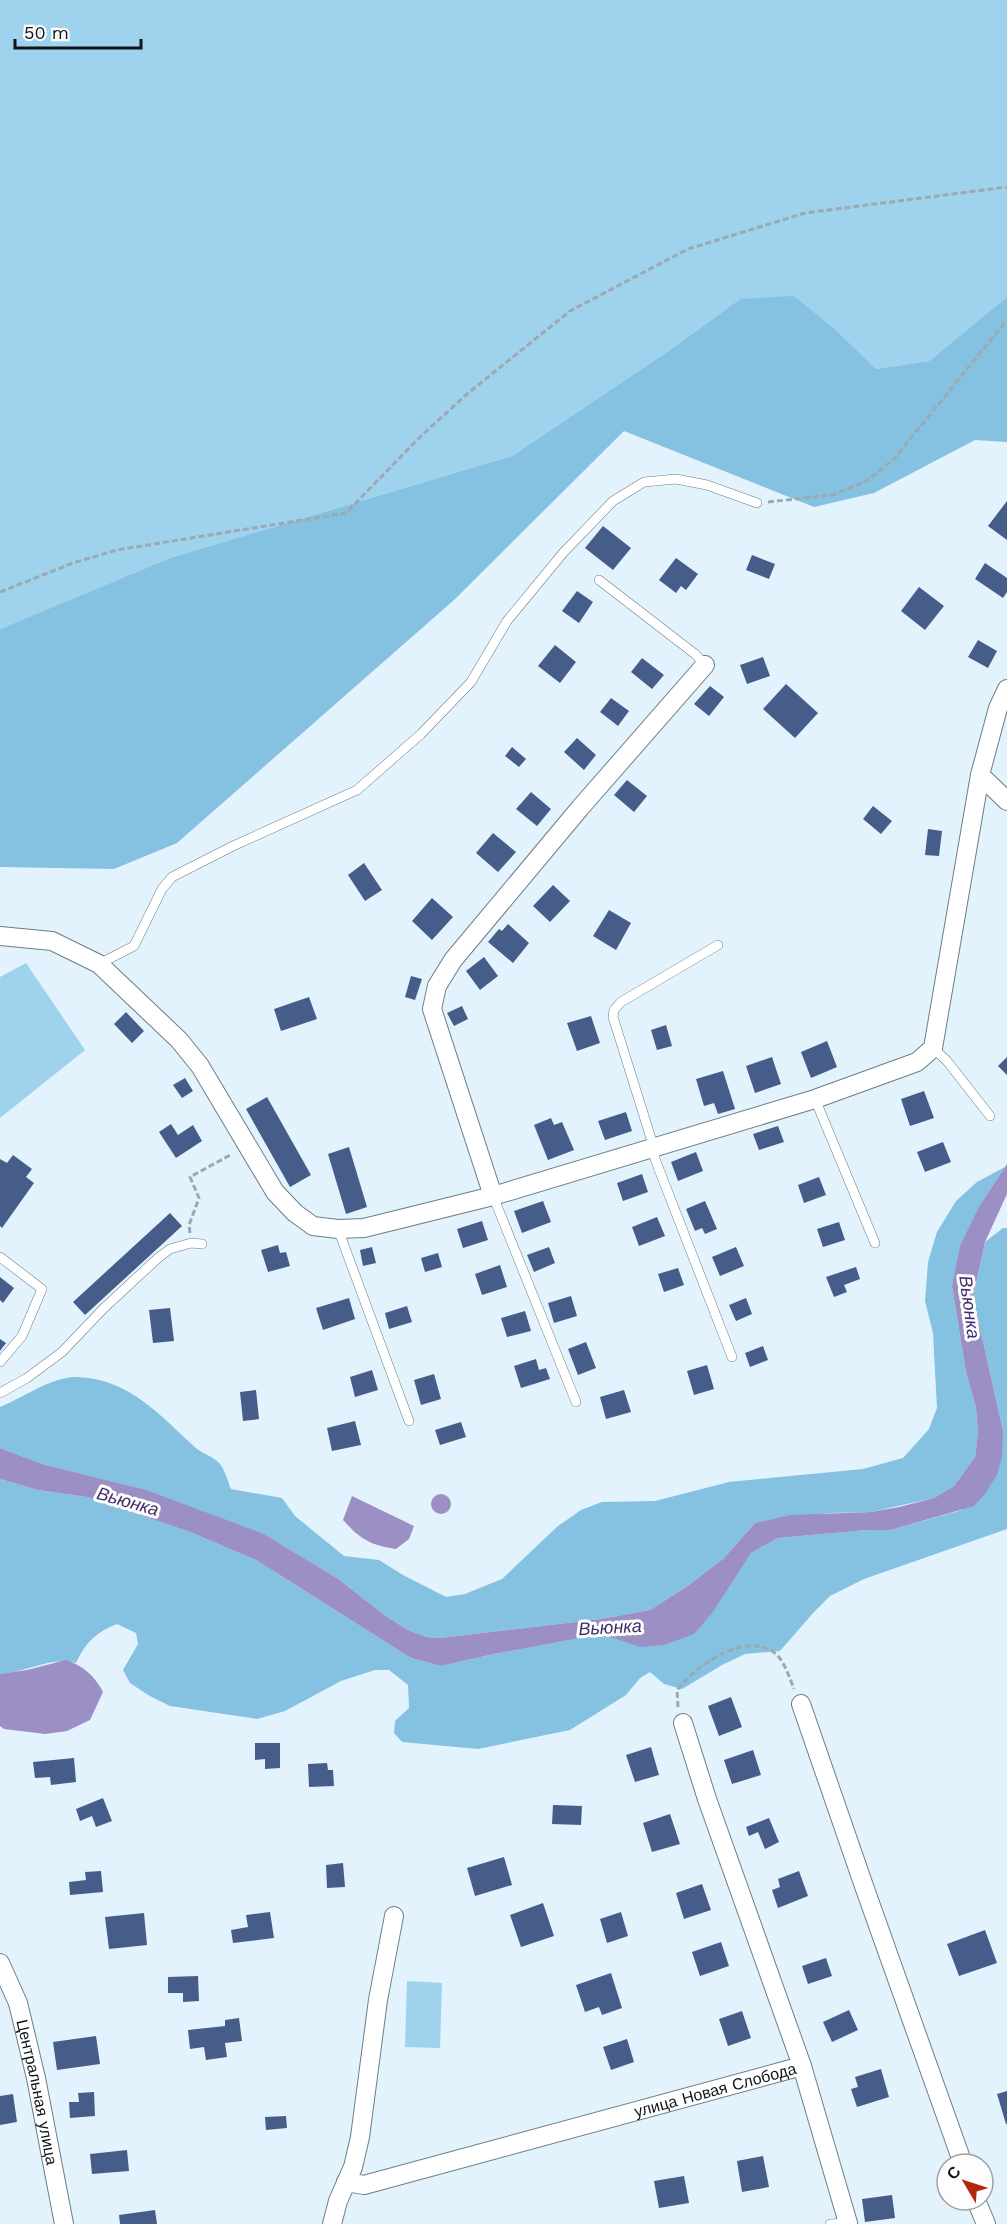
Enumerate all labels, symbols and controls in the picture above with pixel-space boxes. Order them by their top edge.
scale bar [15,12,141,50]
text: 50 m [24,22,69,43]
water label: Вьюнка [955,1274,985,1340]
water label: Вьюнка [95,1482,161,1520]
water label: Вьюнка [578,1615,642,1639]
street label: Центральная улица [13,2017,62,2166]
street label: улица Новая Слобода [632,2059,798,2121]
north arrow [935,2152,995,2212]
text: С [943,2162,965,2183]

